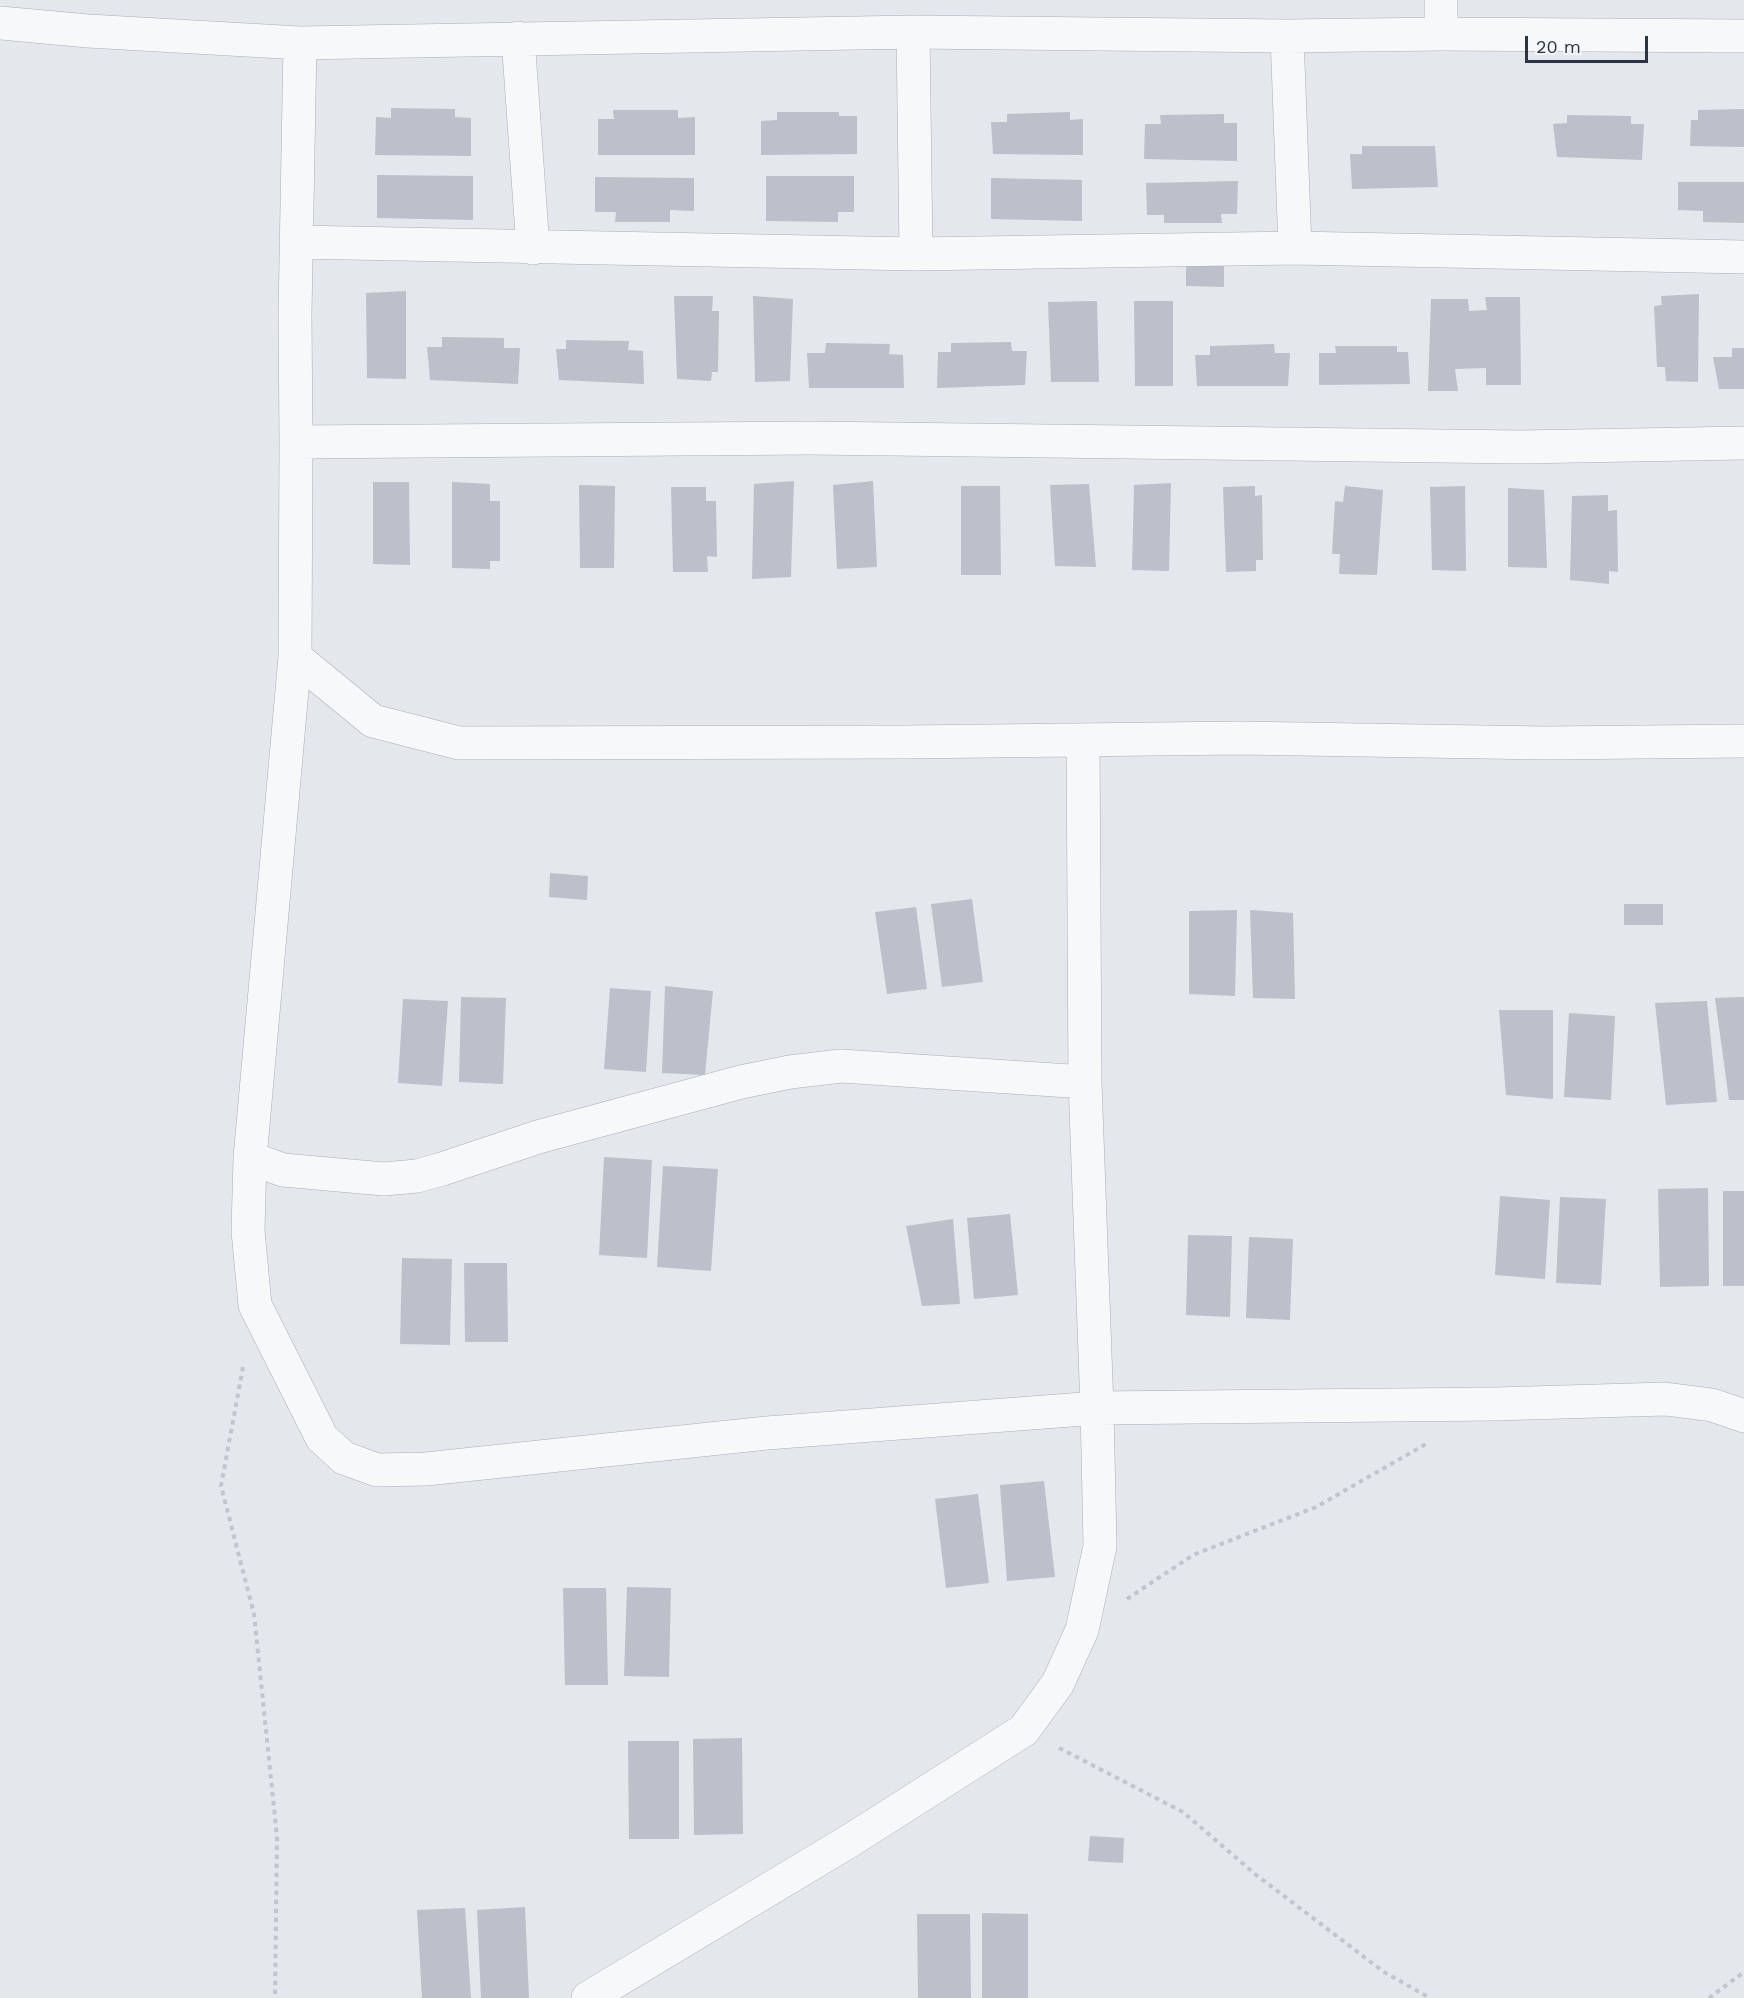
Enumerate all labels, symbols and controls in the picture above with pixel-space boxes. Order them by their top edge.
scale bar [1528,24,1651,62]
text: 20 m [1536,36,1581,57]

